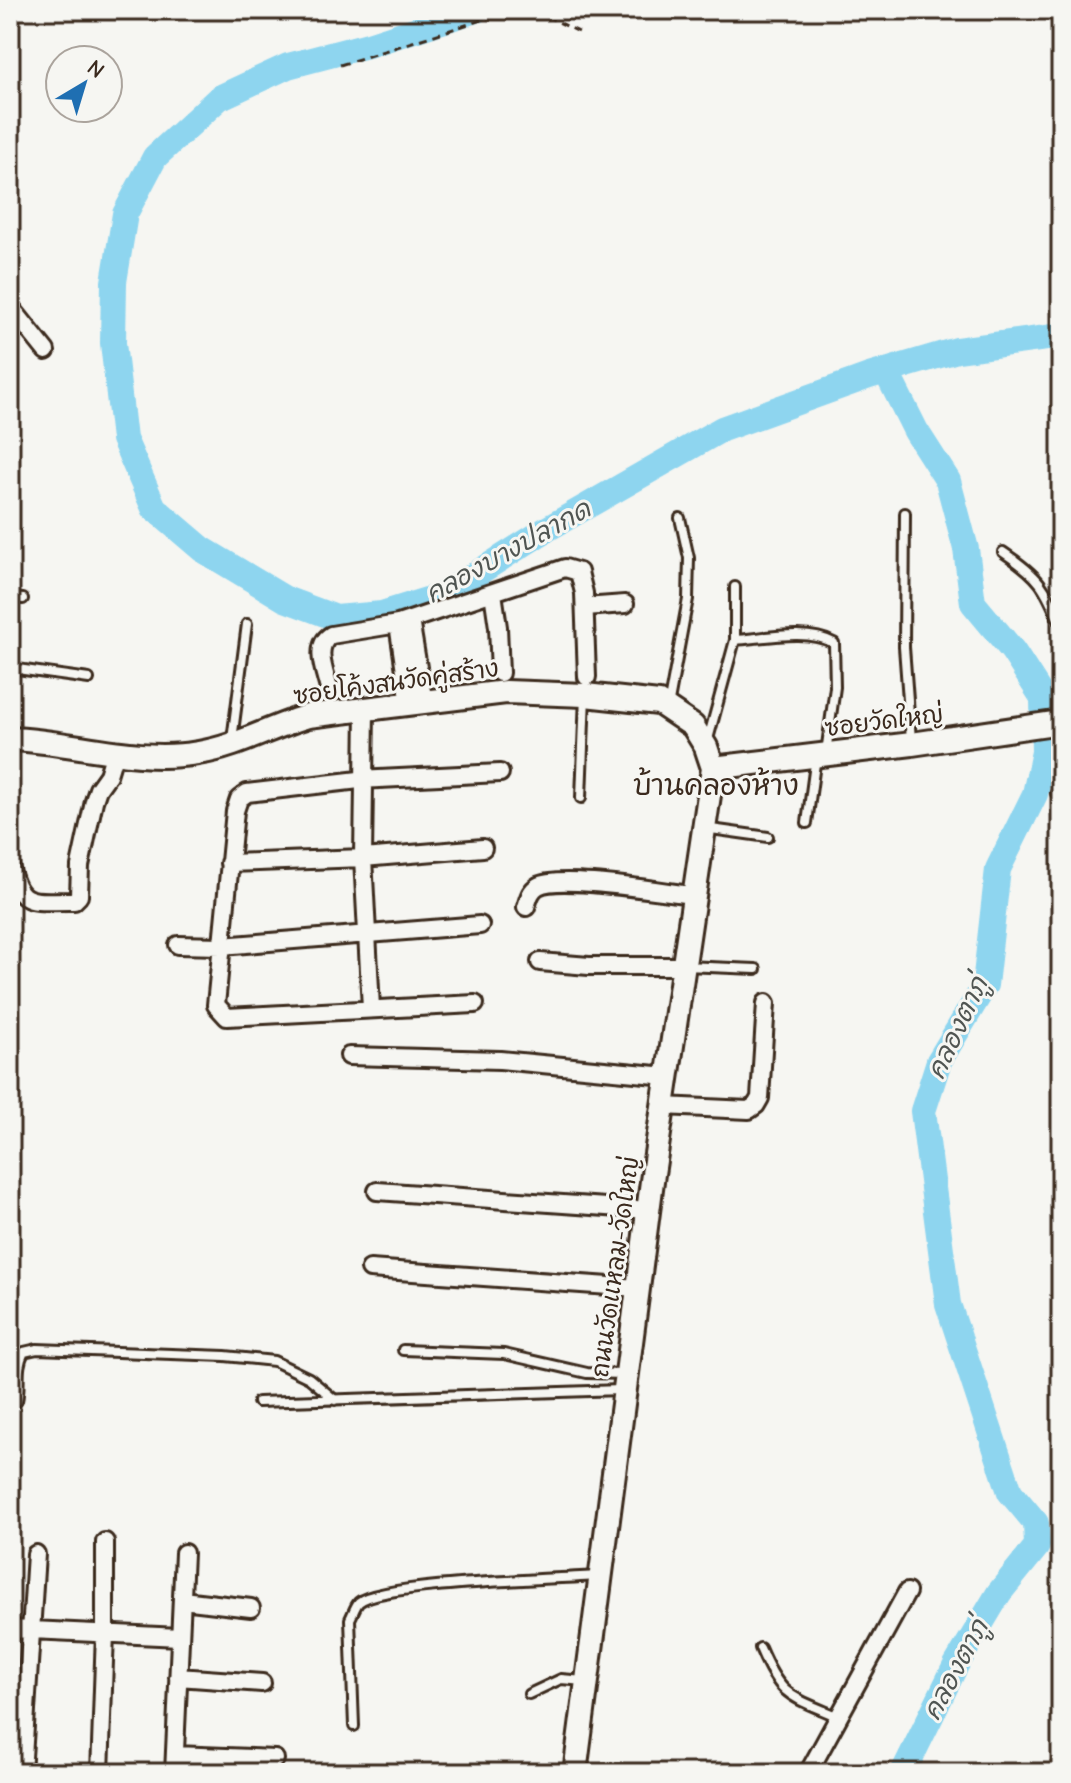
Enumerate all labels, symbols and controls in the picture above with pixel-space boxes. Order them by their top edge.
north arrow [44,44,124,124]
text: N [82,54,109,84]
water label: คลองบางปลากด [420,494,597,610]
street label: ซอยโค้งสนวัดคู่สร้าง [291,652,501,714]
street label: ซอยวัดใหญ่ [823,698,945,742]
district label: บ้านคลองห้าง [633,767,799,802]
water label: คลองตาภู่ [920,967,1000,1085]
street label: ถนนวัดแหลม-วัดใหญ่ [584,1154,644,1379]
water label: คลองตาภู่ [915,1609,1001,1727]

